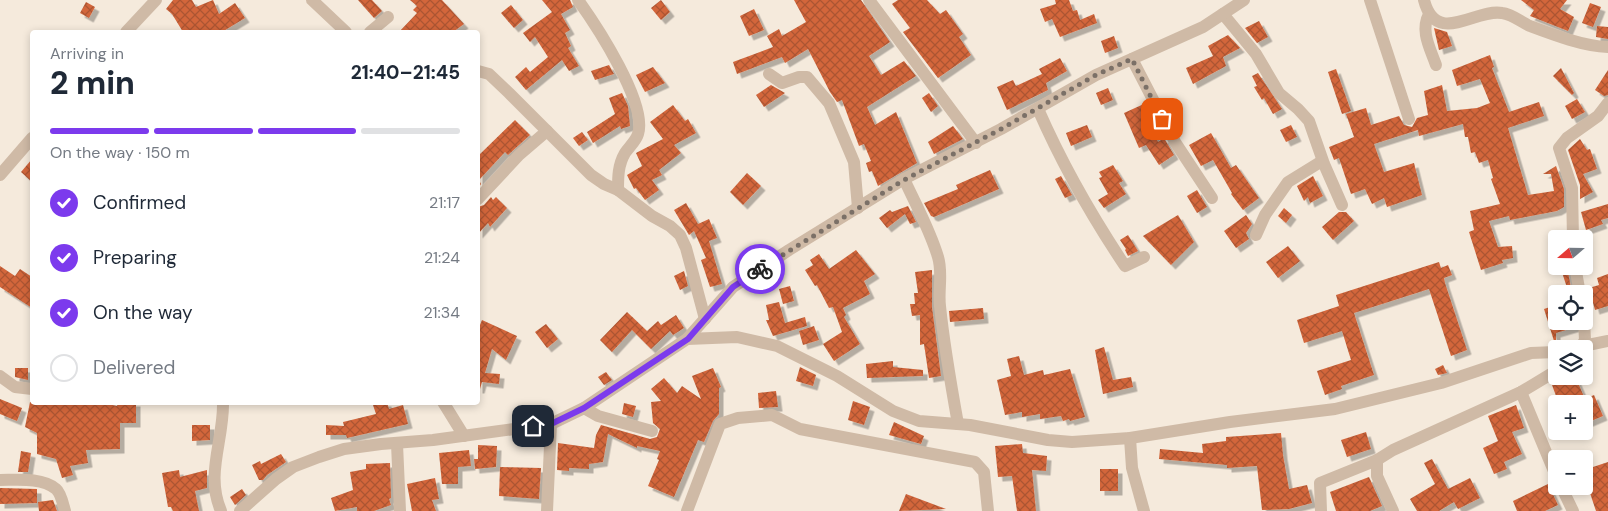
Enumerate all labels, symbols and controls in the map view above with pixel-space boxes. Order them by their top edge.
text: Arriving in [50,43,124,64]
text: 21:40–21:45 [351,60,460,85]
text: 2 min [50,62,135,104]
pin [1141,98,1183,140]
icon: bag [1148,105,1176,133]
text: On the way · 150 m [50,142,190,163]
icon: check [50,189,78,217]
text: Confirmed [93,190,186,215]
text: 21:17 [429,192,460,213]
north arrow [1548,230,1592,275]
map controls [1548,230,1593,495]
icon: check [50,244,78,272]
courier [735,244,785,294]
text: Preparing [93,245,177,270]
text: 21:24 [424,247,460,268]
icon: bike [746,255,774,283]
button: locate [1548,285,1593,330]
icon: check [50,299,78,327]
text: On the way [93,300,193,325]
text: 21:34 [423,302,460,323]
button: layers [1548,340,1593,385]
text: Delivered [93,355,175,380]
button: + [1548,395,1593,440]
pin [512,405,554,447]
icon: home [519,412,547,440]
button: − [1548,450,1593,495]

